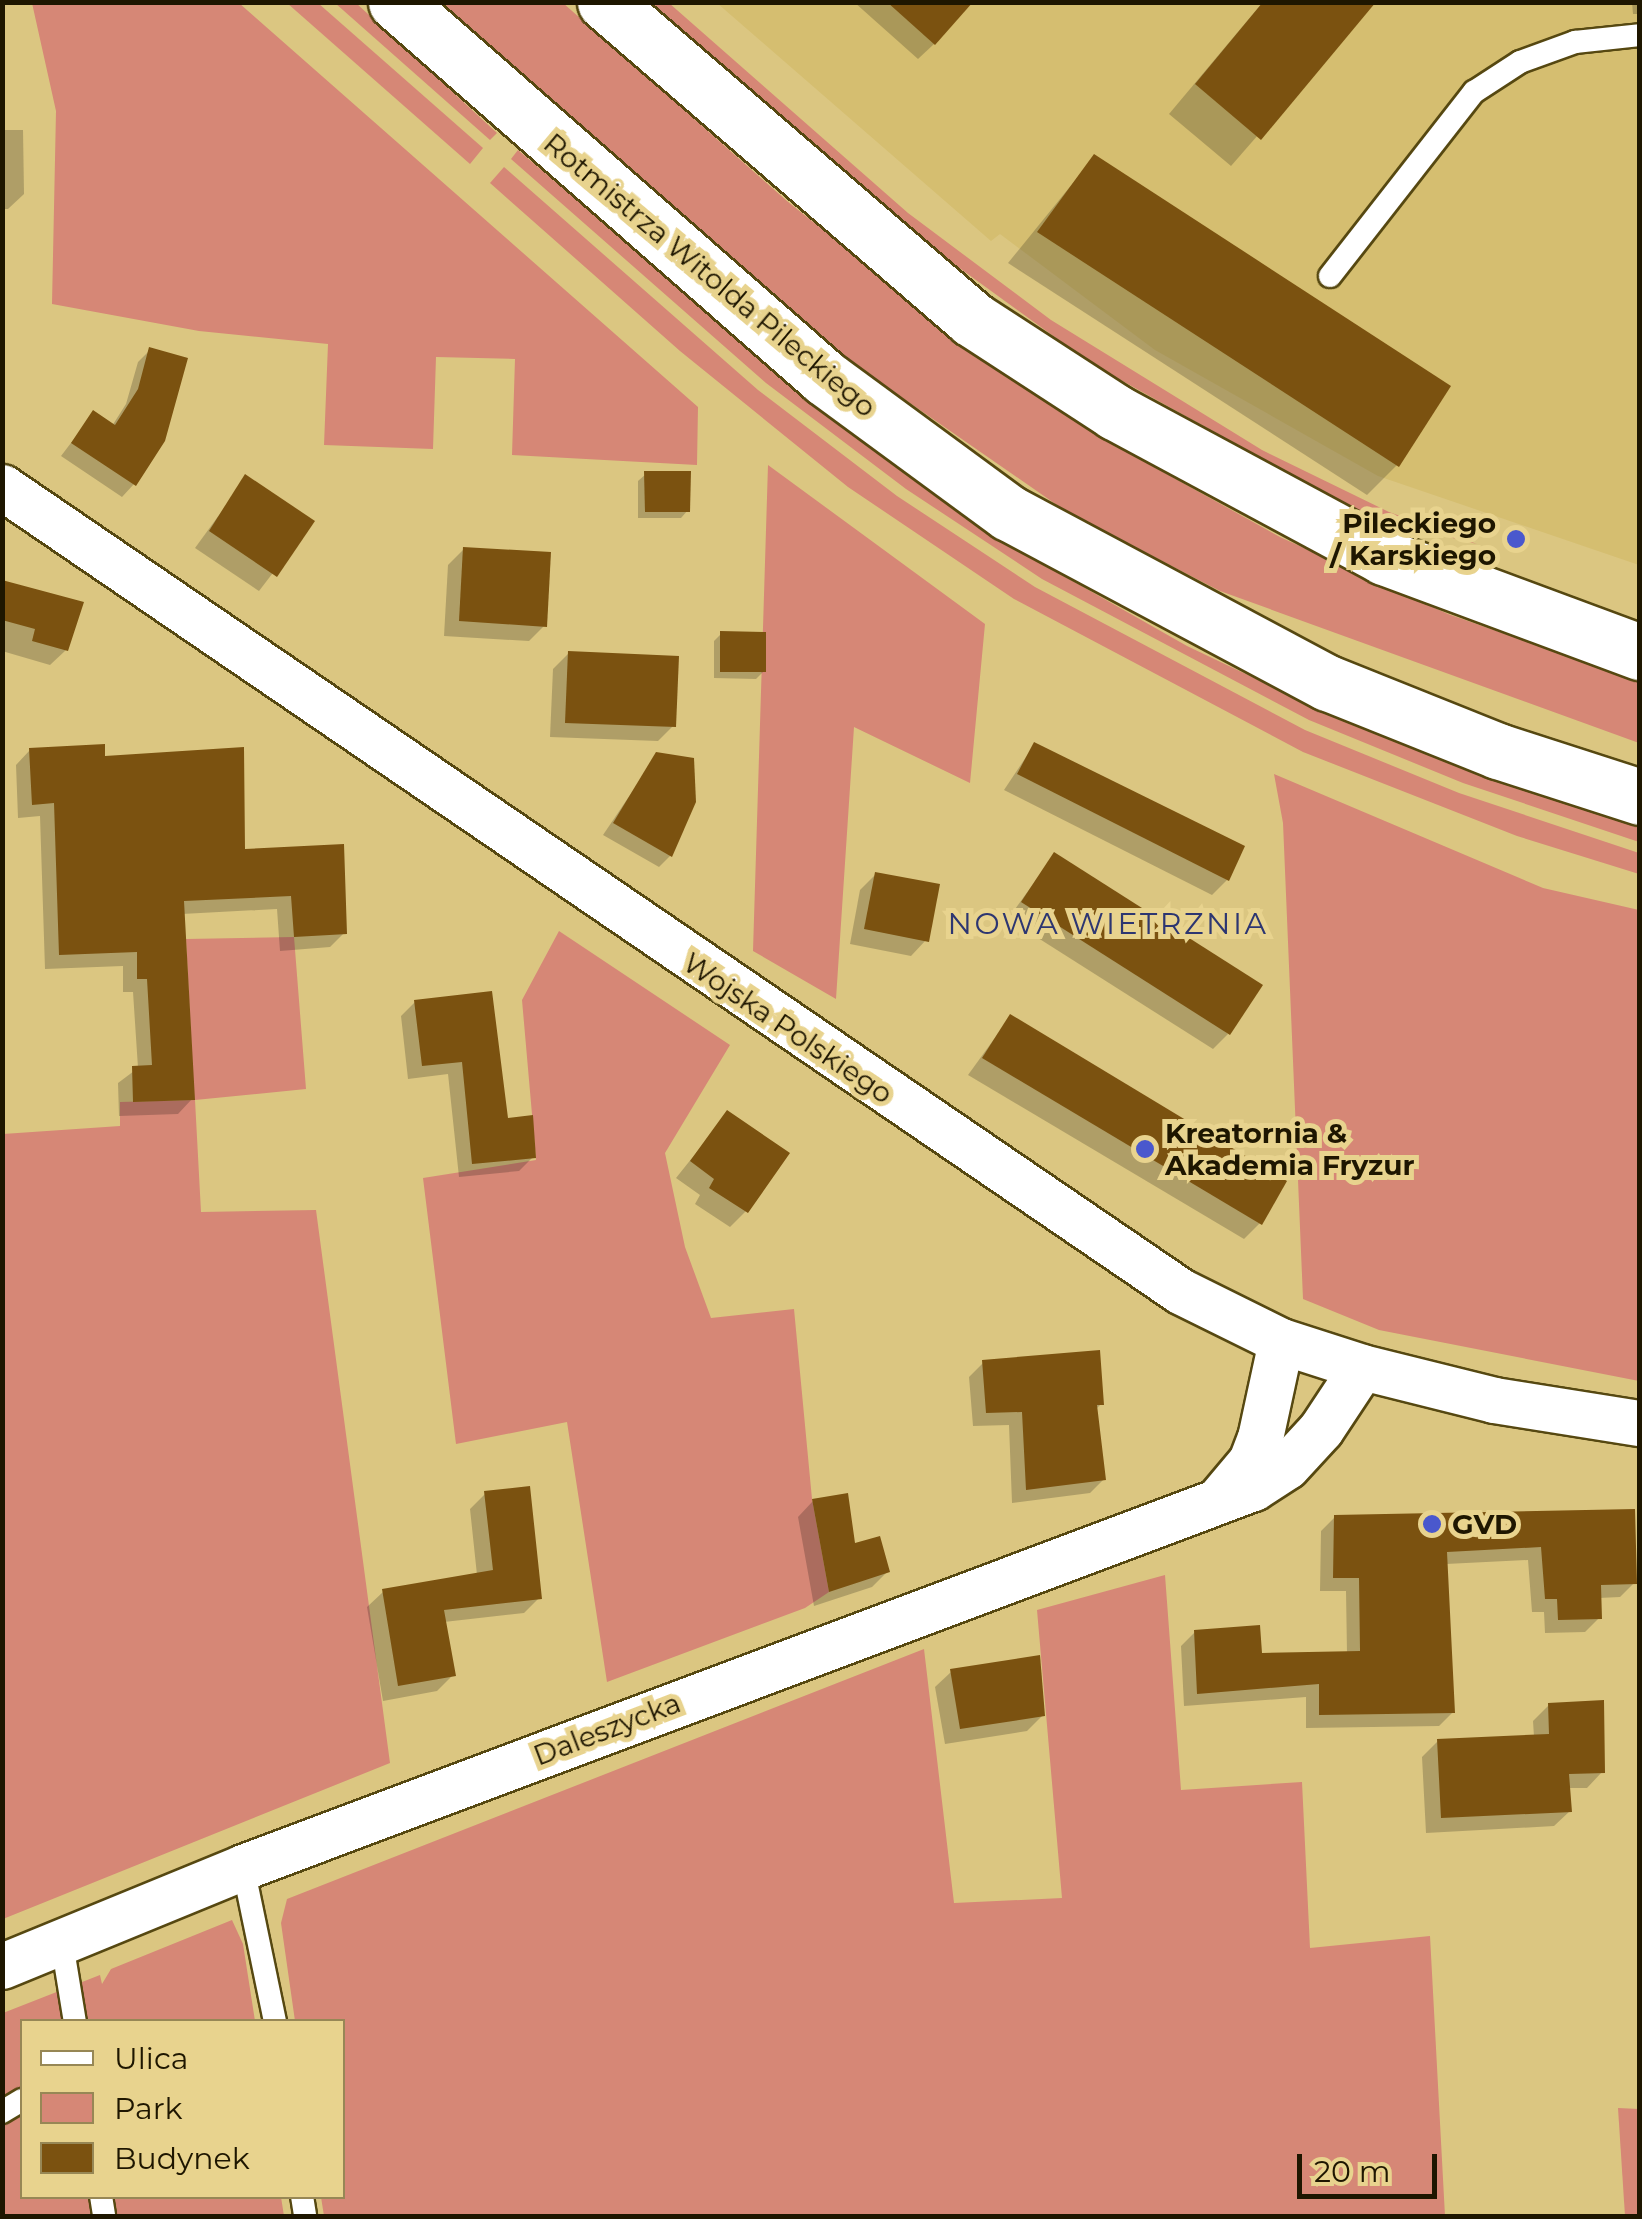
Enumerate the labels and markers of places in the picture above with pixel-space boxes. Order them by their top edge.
place label: Pileckiego / Karskiego [1330,506,1496,572]
marker: Pileckiego / Karskiego [1505,528,1527,550]
place label: Kreatornia & Akademia Fryzur [1165,1116,1415,1182]
marker: Kreatornia & Akademia Fryzur [1134,1138,1156,1160]
place label: GVD [1452,1507,1517,1541]
marker: GVD [1421,1513,1443,1535]

